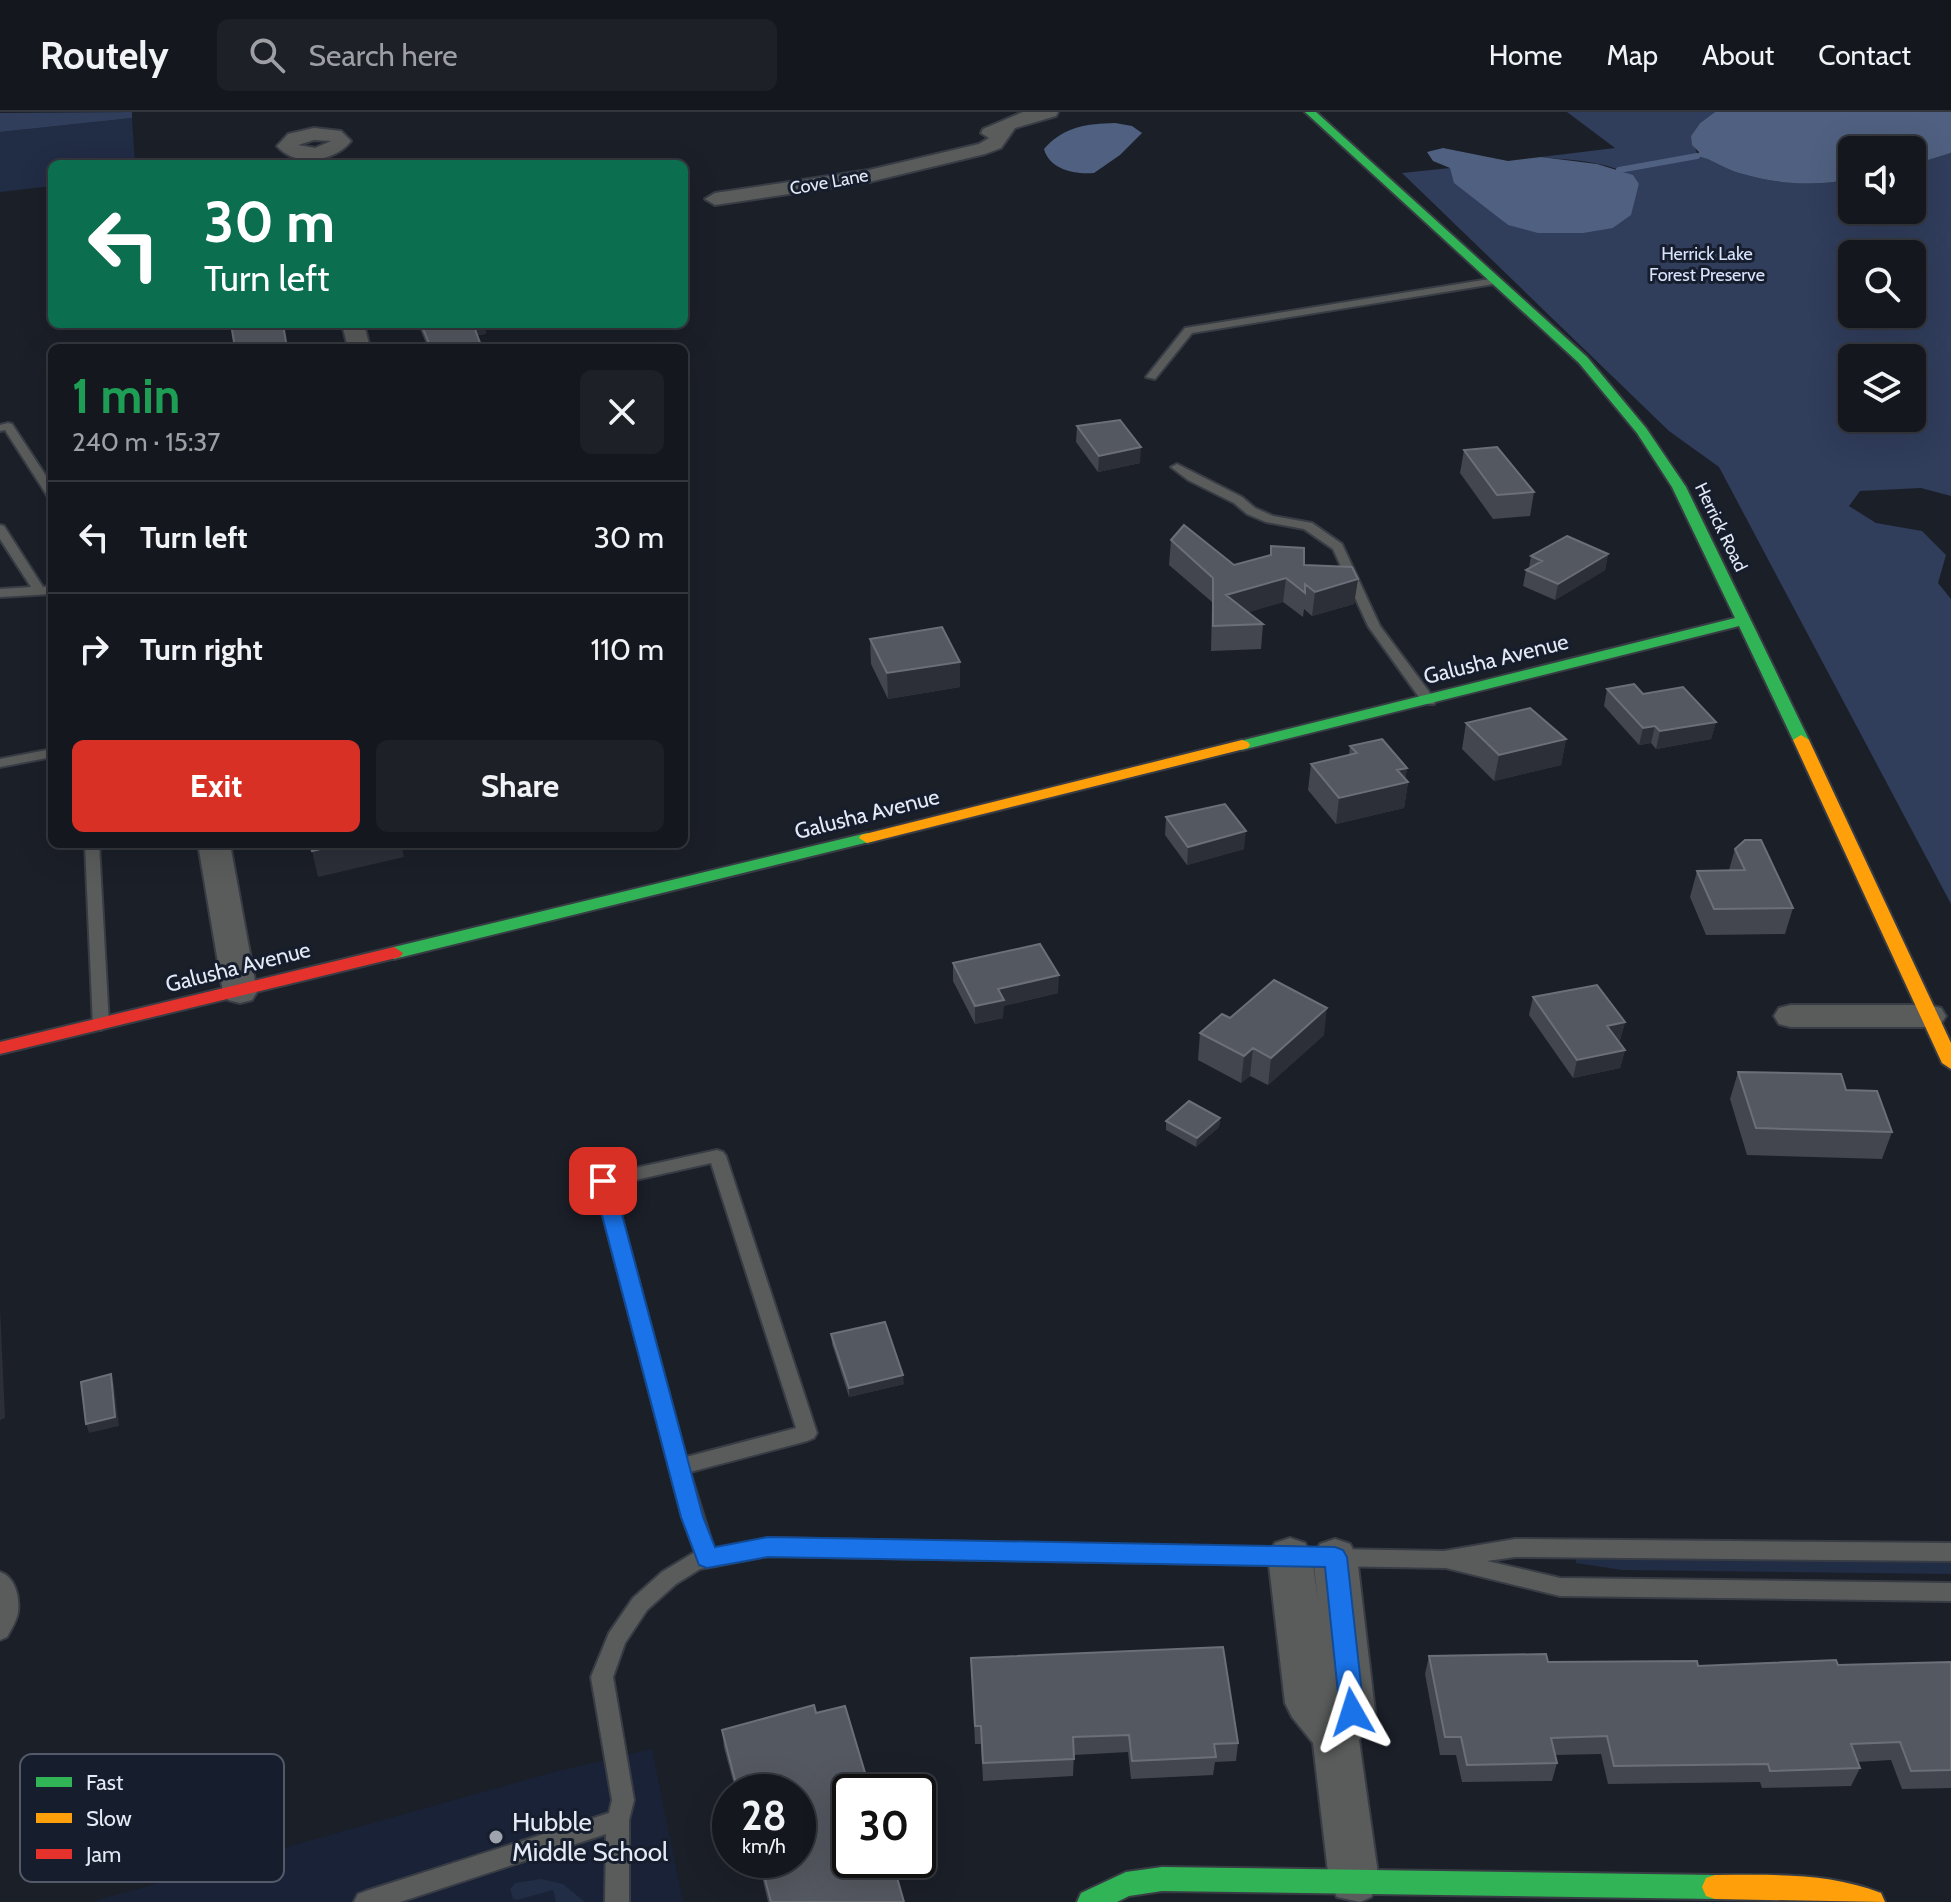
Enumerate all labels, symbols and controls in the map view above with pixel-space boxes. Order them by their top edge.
search box [217,19,777,91]
text: Routely [40,32,169,79]
icon: search [245,33,289,77]
text: Search here [309,37,458,74]
text: Home [1489,38,1562,72]
text: Map [1606,38,1658,72]
text: About [1702,38,1774,72]
text: Contact [1818,38,1911,72]
map controls [1838,136,1926,432]
button: sound [1838,136,1926,224]
street label: Cove Lane [788,164,870,200]
text: 30 m [204,188,335,256]
icon: left [72,192,176,296]
button: search [1838,240,1926,328]
park label: Herrick Lake Forest Preserve [1649,243,1765,286]
text: Turn left [204,256,329,300]
button: layers [1838,344,1926,432]
text: 1 min [72,367,180,425]
button: close [580,370,664,454]
text: 240 m · 15:37 [72,426,220,458]
street label: Herrick Road [1690,479,1752,575]
icon: left [72,515,116,559]
text: Turn left [140,519,248,556]
text: 30 m [594,519,664,556]
icon: right [72,627,116,671]
street label: Galusha Avenue [1421,628,1571,690]
text: Turn right [140,631,263,668]
text: 110 m [590,631,664,668]
button: Exit [72,740,360,832]
button: Share [376,740,664,832]
street label: Galusha Avenue [792,783,942,845]
street label: Galusha Avenue [163,936,313,998]
pin [569,1147,637,1215]
icon: arrive [581,1159,625,1203]
position arrow [1310,1670,1394,1754]
legend [20,1754,284,1882]
text: Fast [86,1769,124,1796]
speed limit sign: 30 [832,1774,936,1878]
text: 28 [741,1791,787,1840]
text: Slow [86,1805,132,1832]
place label: Hubble Middle School [512,1806,668,1868]
marker: Hubble Middle School [487,1828,505,1846]
text: km/h [742,1834,786,1858]
text: Jam [85,1841,121,1868]

